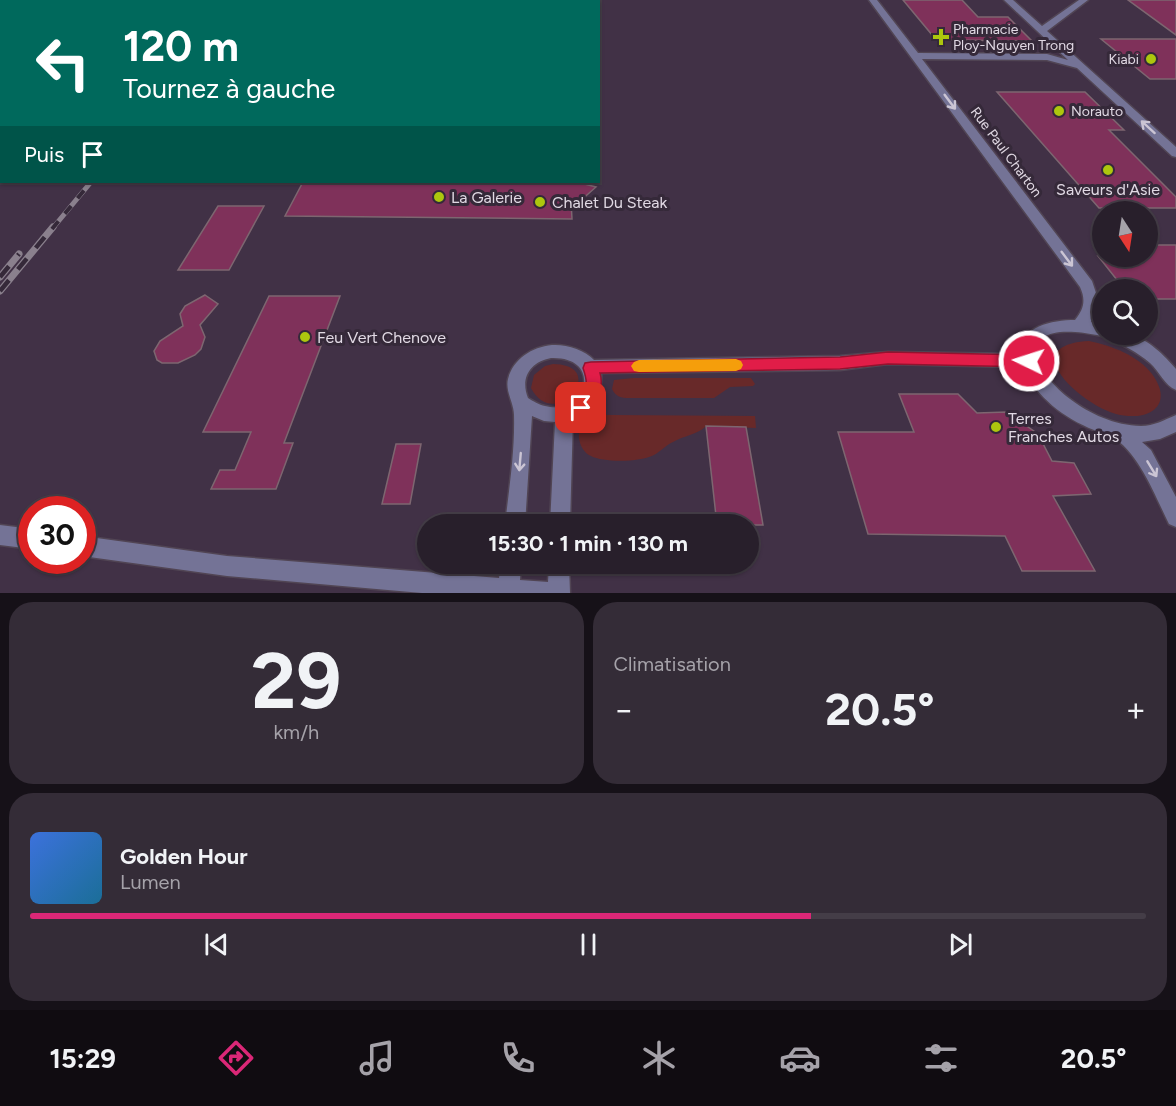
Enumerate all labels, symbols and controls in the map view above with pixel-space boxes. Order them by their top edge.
text: 120 m [123,21,239,72]
place label: Pharmacie Ploy-Nguyen Trong [953,21,1074,54]
icon: left [24,24,102,102]
marker: Pharmacie Ploy-Nguyen Trong [934,30,948,44]
place label: Kiabi [1109,51,1139,68]
marker: Kiabi [1144,52,1158,66]
text: Tournez à gauche [123,72,335,105]
one-way arrow [944,94,957,110]
place label: Norauto [1071,103,1123,120]
street label: Rue Paul Charton [967,104,1045,200]
marker: Norauto [1052,104,1066,118]
one-way arrow [1140,120,1155,134]
icon: arrive [76,138,109,171]
text: Puis [24,141,64,168]
marker: Saveurs d'Asie [1101,163,1115,177]
place label: Saveurs d'Asie [1056,180,1160,199]
place label: La Galerie [451,188,522,207]
marker: La Galerie [432,190,446,204]
place label: Chalet Du Steak [552,193,667,212]
marker: Chalet Du Steak [533,195,547,209]
north arrow [1092,201,1158,267]
map controls [1092,201,1158,345]
one-way arrow [1061,250,1073,266]
button: search [1092,279,1158,345]
place label: Feu Vert Chenove [317,328,446,347]
position arrow [997,329,1061,393]
marker: Feu Vert Chenove [298,330,312,344]
pin [555,382,606,433]
icon: arrive [564,391,597,424]
place label: Terres Franches Autos [1008,409,1119,446]
marker: Terres Franches Autos [989,420,1003,434]
one-way arrow [514,452,525,472]
one-way arrow [1146,461,1159,478]
speed limit sign: 30 [18,496,96,574]
text: 15:30 · 1 min · 130 m [488,530,688,557]
text: 29 [251,634,341,728]
text: Climatisation [614,652,731,676]
text: 20.5° [825,682,935,736]
text: − [614,690,634,729]
text: + [1125,690,1146,729]
text: km/h [273,720,319,744]
text: Golden Hour [120,843,248,870]
text: Lumen [120,870,181,894]
icon: previous [200,928,233,961]
icon: pause [572,928,605,961]
icon: next [944,928,977,961]
icon: directions [215,1037,257,1079]
icon: music [356,1037,398,1079]
icon: phone [497,1037,539,1079]
icon: climate [638,1037,680,1079]
icon: car [779,1037,821,1079]
icon: filters [920,1037,962,1079]
text: 15:29 [49,1042,116,1075]
text: 20.5° [1061,1042,1127,1075]

